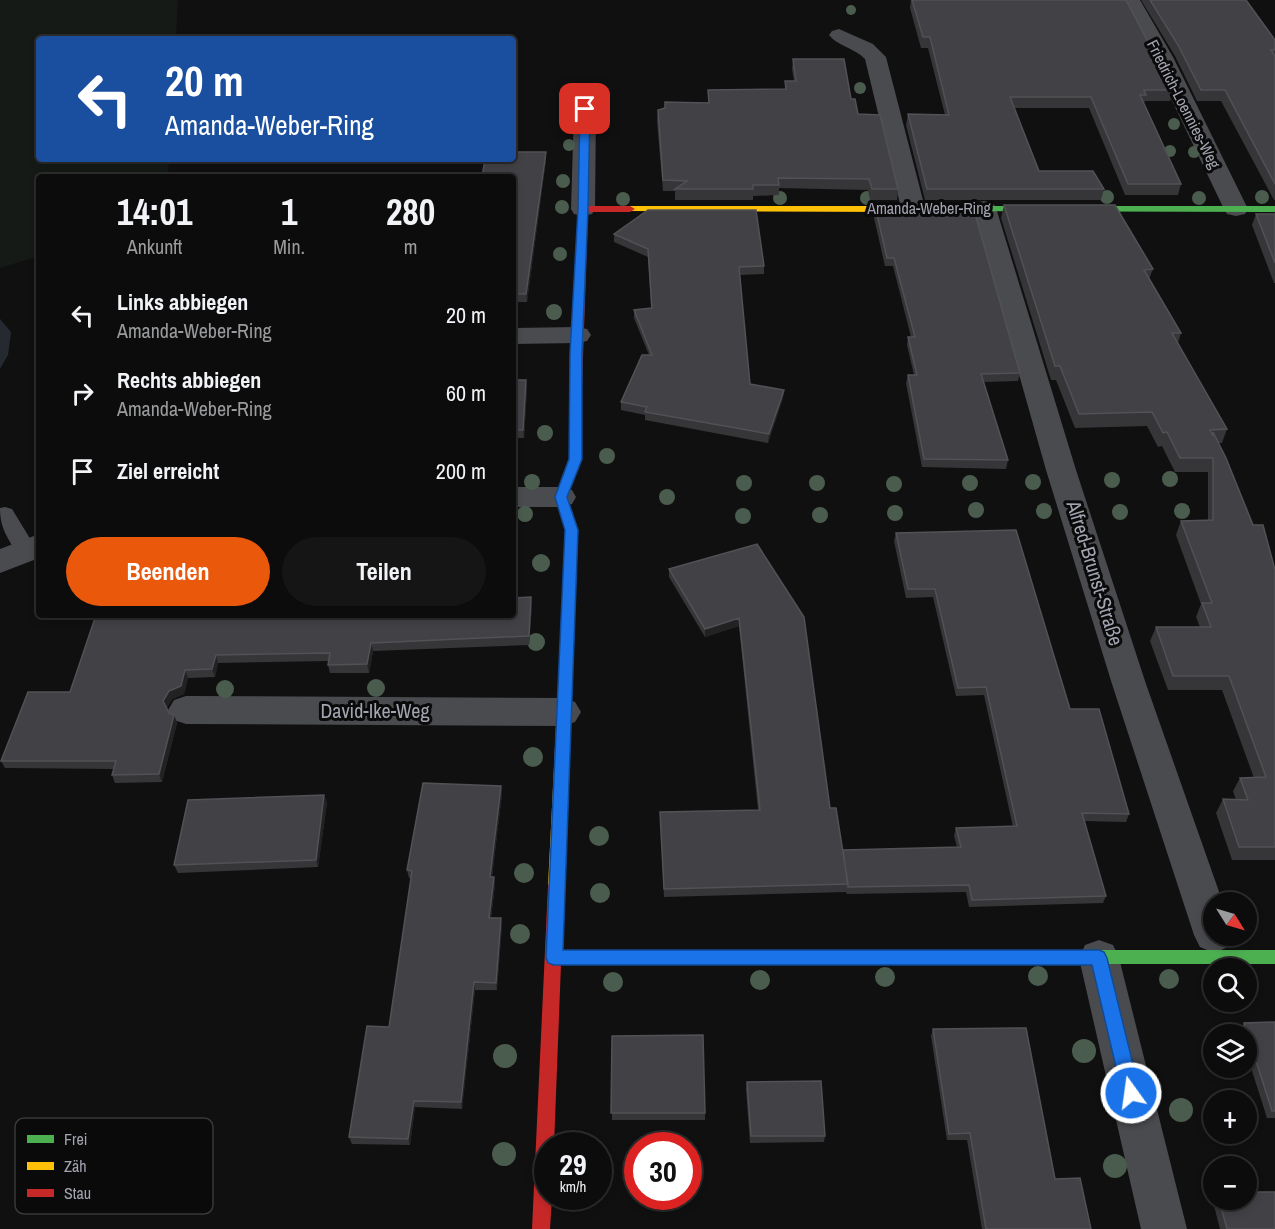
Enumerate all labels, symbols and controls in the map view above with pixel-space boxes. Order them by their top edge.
street label: Friedrich-Loennies-Weg [1142,36,1226,173]
text: 20 m [165,53,244,109]
icon: left [66,60,144,138]
pin [559,83,610,134]
icon: arrive [568,92,601,125]
text: Amanda-Weber-Ring [165,107,374,143]
text: 14:01 [117,188,192,236]
text: 1 [281,188,297,236]
text: 280 [386,188,435,236]
street label: Amanda-Weber-Ring [866,197,992,219]
text: Ankunft [127,233,182,260]
text: Min. [273,233,305,260]
text: m [404,233,417,260]
text: Links abbiegen [117,287,248,317]
icon: left [66,299,99,332]
text: 20 m [446,300,486,330]
text: Amanda-Weber-Ring [117,317,272,344]
text: Rechts abbiegen [117,365,261,395]
icon: right [66,377,99,410]
text: 60 m [446,378,486,408]
text: Amanda-Weber-Ring [117,395,272,422]
icon: arrive [66,455,99,488]
text: Ziel erreicht [117,456,219,486]
text: 200 m [436,456,486,486]
street label: Alfred-Brunst-Straße [1060,496,1130,649]
button: Beenden [66,537,270,606]
button: Teilen [282,537,486,606]
street label: David-Ike-Weg [320,697,430,724]
north arrow [1203,892,1257,946]
map controls [1203,892,1257,1210]
button: search [1203,958,1257,1012]
button: layers [1203,1024,1257,1078]
position arrow [1099,1061,1163,1125]
button: + [1203,1090,1257,1144]
legend [15,1118,213,1214]
text: Frei [64,1128,87,1150]
speed limit sign: 30 [624,1132,702,1210]
text: 29 [559,1144,587,1184]
text: Zäh [64,1155,87,1177]
button: − [1203,1156,1257,1210]
text: km/h [560,1176,586,1197]
text: Stau [64,1182,91,1204]

